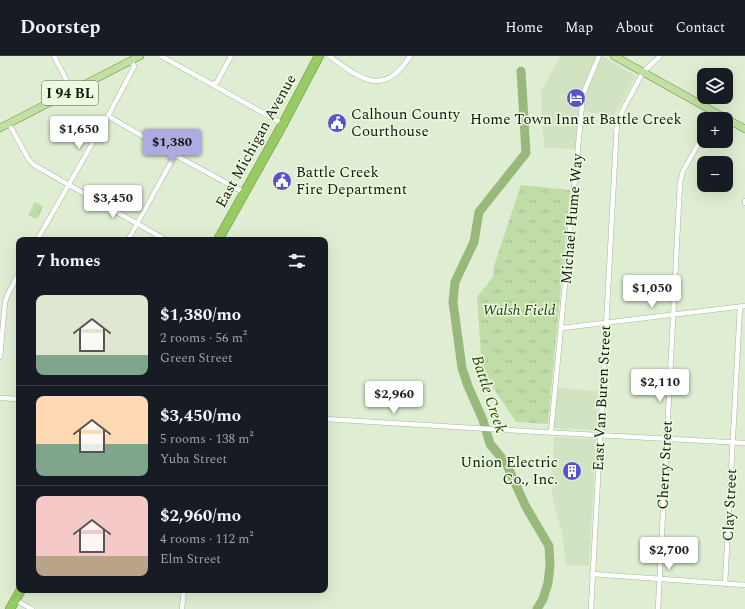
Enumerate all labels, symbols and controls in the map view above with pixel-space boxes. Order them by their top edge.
text: Doorstep [20,13,101,42]
text: Home [505,17,543,38]
text: Map [565,17,593,38]
text: About [615,17,654,38]
text: Contact [676,17,725,38]
map controls [697,68,733,192]
button: layers [697,68,733,104]
street label: East Michigan Avenue [210,70,302,212]
road number: I 94 BL [42,81,98,105]
hotel icon: Home Town Inn at Battle Creek [565,87,587,109]
place label: Calhoun County Courthouse [351,103,461,143]
place label: Home Town Inn at Battle Creek [470,108,682,131]
public building icon: Calhoun County Courthouse [326,112,348,134]
button: + [697,112,733,148]
pin: $1,650 [46,116,112,150]
text: $1,650 [59,119,99,139]
pin: $1,380 [139,129,205,163]
text: $1,380 [152,132,192,152]
street label: Michael Hume Way [555,152,589,285]
button: − [697,156,733,192]
place label: Battle Creek Fire Department [296,161,407,201]
public building icon: Battle Creek Fire Department [271,170,293,192]
pin: $3,450 [80,185,146,219]
text: $3,450 [93,188,133,208]
text: 7 homes [36,248,101,274]
icon: filters [286,250,308,272]
pin: $1,050 [619,275,685,309]
text: $1,050 [632,278,672,298]
park label: Walsh Field [483,299,556,322]
text: $1,380/mo [160,302,241,328]
icon: home [68,311,116,359]
street label: East Van Buren Street [587,324,617,472]
text: 2 rooms · 56 m² [160,328,247,348]
text: Green Street [160,348,233,368]
water label: Battle Creek [465,352,513,437]
pin: $2,110 [627,369,693,403]
text: $2,110 [640,372,680,392]
pin: $2,960 [361,381,427,415]
text: $2,960 [374,384,414,404]
text: $3,450/mo [160,403,241,429]
icon: home [68,412,116,460]
street label: Cherry Street [651,420,679,510]
text: 5 rooms · 138 m² [160,429,254,449]
text: Yuba Street [160,449,227,469]
place label: Union Electric Co., Inc. [460,451,558,491]
building icon: Union Electric Co., Inc. [561,460,583,482]
street label: Clay Street [717,468,743,542]
text: $2,960/mo [160,503,241,529]
icon: home [68,512,116,560]
text: 4 rooms · 112 m² [160,529,254,549]
pin: $2,700 [636,537,702,571]
text: $2,700 [649,540,689,560]
text: Elm Street [160,549,221,569]

